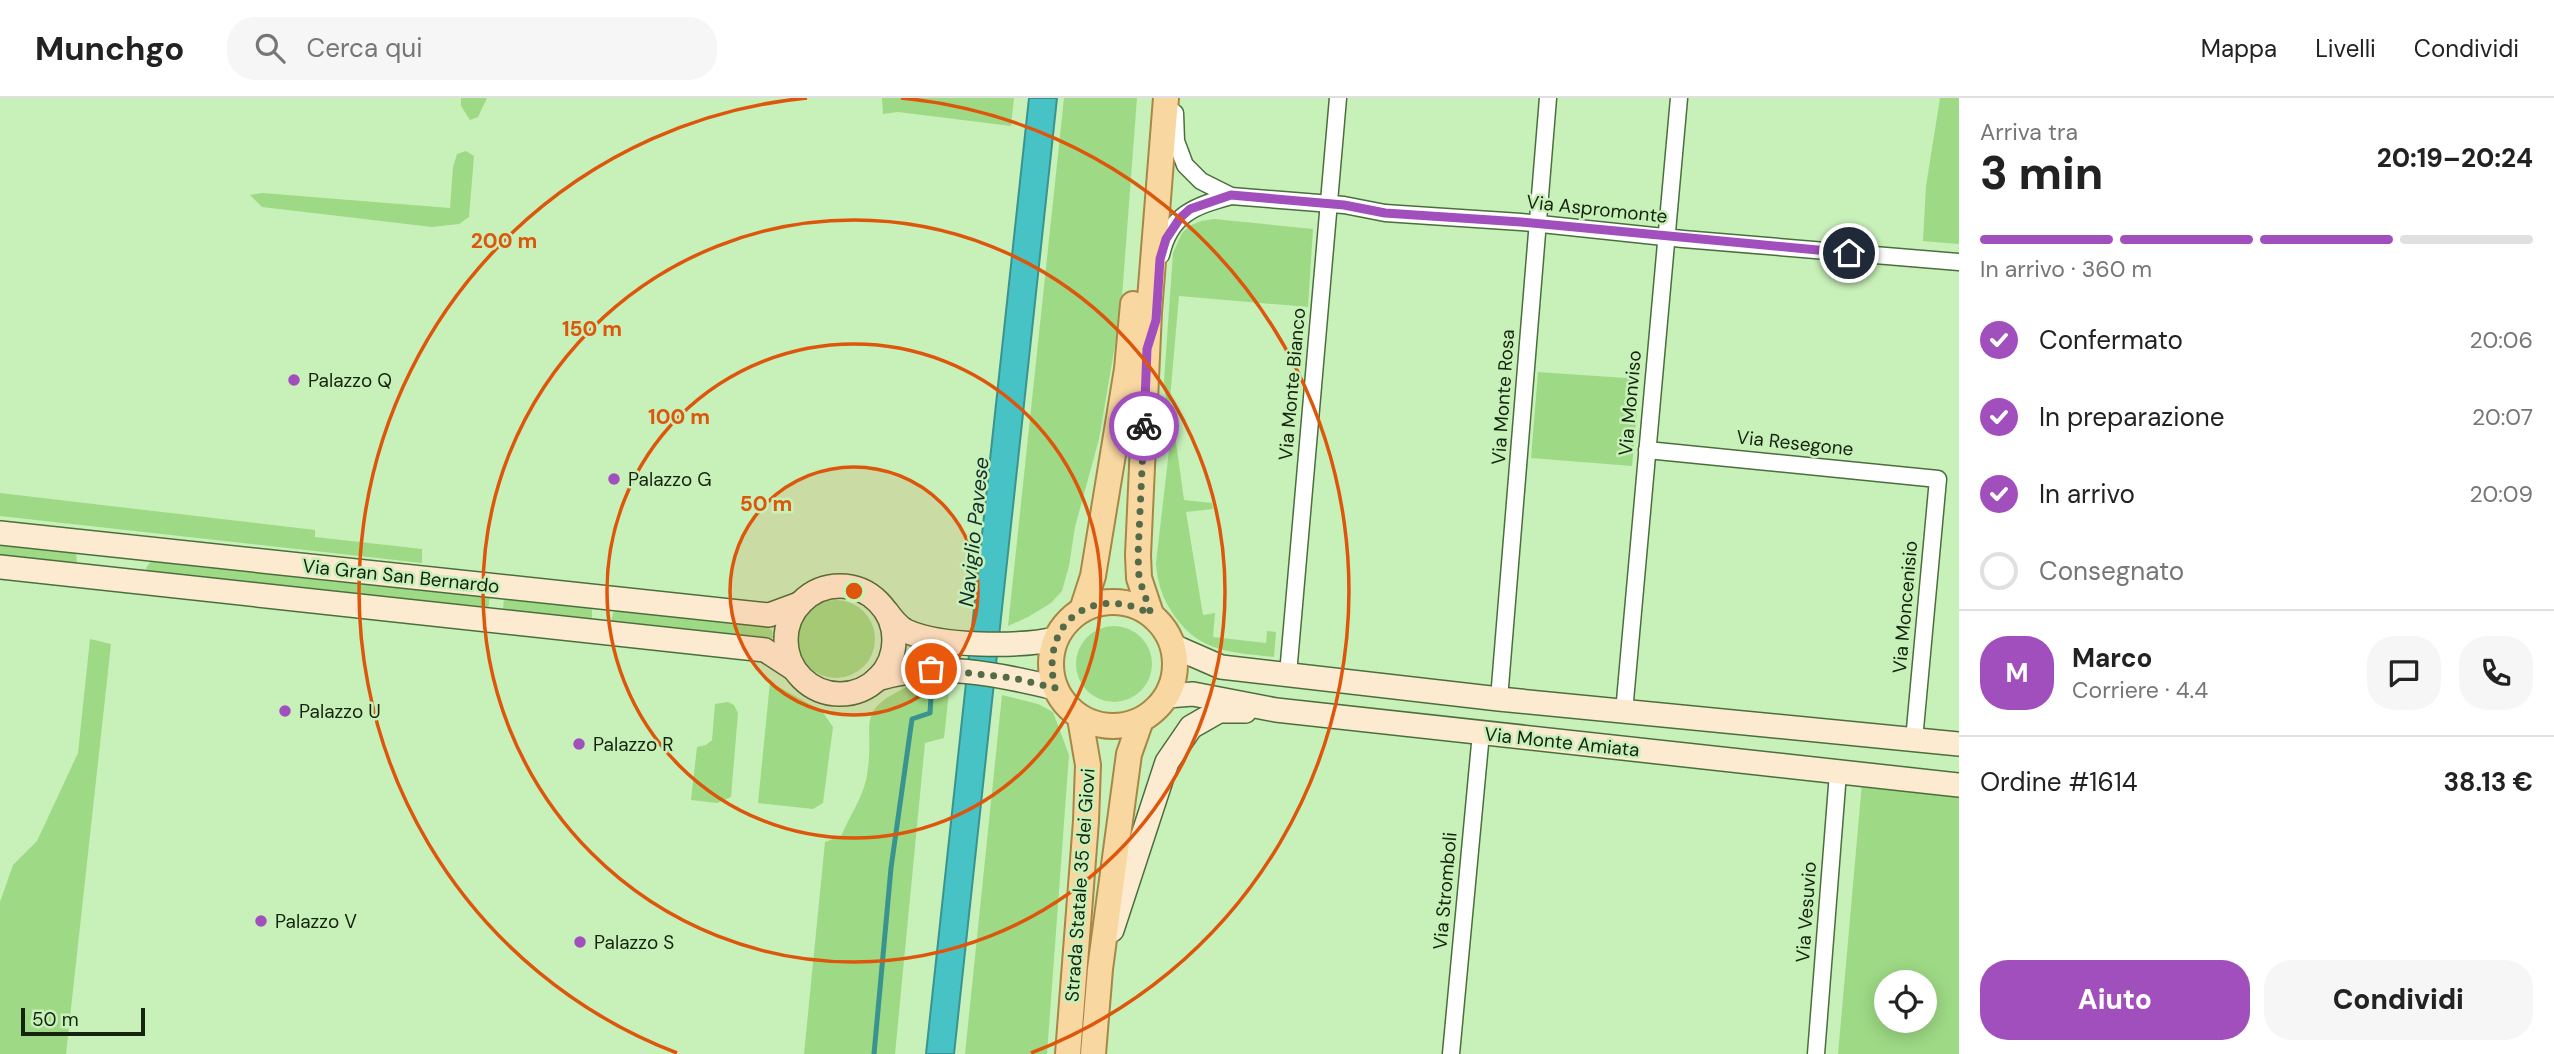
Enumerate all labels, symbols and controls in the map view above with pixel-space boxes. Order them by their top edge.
search box [227,17,717,80]
text: Munchgo [35,27,185,70]
icon: search [251,29,289,67]
text: Cerca qui [307,31,422,65]
text: Mappa [2201,33,2277,64]
text: Livelli [2315,33,2376,64]
text: Condividi [2414,33,2519,64]
text: Arriva tra [1980,117,2078,147]
text: 20:19–20:24 [2377,141,2533,175]
text: 3 min [1980,143,2103,203]
street label: Via Aspromonte [1525,189,1669,229]
pin [1819,223,1879,283]
text: 200 m [471,227,537,255]
icon: home [1830,234,1868,272]
text: In arrivo · 360 m [1980,254,2152,284]
street label: Via Monte Bianco [1273,307,1311,461]
text: 150 m [562,315,622,343]
icon: check [1980,321,2018,359]
text: Confermato [2039,323,2183,357]
text: 20:06 [2469,325,2533,355]
street label: Via Monte Rosa [1486,328,1520,466]
street label: Via Monviso [1613,349,1647,457]
place label: Palazzo Q [308,368,392,393]
marker: Palazzo Q [286,372,302,388]
courier [1109,391,1179,461]
icon: check [1980,398,2018,436]
text: In preparazione [2039,400,2225,434]
text: 20:07 [2472,402,2533,432]
text: 100 m [648,403,710,431]
icon: bike [1125,407,1163,445]
street label: Via Resegone [1735,424,1855,462]
water label: Naviglio Pavese [952,456,996,608]
place label: Palazzo G [628,467,712,492]
marker: Palazzo G [606,471,622,487]
icon: check [1980,475,2018,513]
text: In arrivo [2039,477,2135,511]
text: 20:09 [2469,479,2533,509]
text: 50 m [740,490,792,518]
street label: Via Moncenisio [1887,540,1923,674]
street label: Via Gran San Bernardo [301,553,501,599]
text: Consegnato [2039,554,2184,588]
centre of rings [842,579,866,603]
button: chat [2367,636,2441,710]
button: phone [2459,636,2533,710]
pin [901,639,961,699]
text: Marco [2072,641,2152,675]
icon: bag [912,650,950,688]
text: M [2005,656,2029,690]
text: Corriere · 4.4 [2072,675,2208,705]
place label: Palazzo U [299,699,381,724]
marker: Palazzo U [277,703,293,719]
street label: Via Monte Amiata [1483,721,1641,763]
place label: Palazzo R [593,732,674,757]
marker: Palazzo R [571,736,587,752]
text: Ordine #1614 [1980,765,2138,799]
text: 38.13 € [2443,765,2533,799]
street label: Strada Statale 35 dei Giovi [1059,767,1101,1003]
street label: Via Stromboli [1427,831,1463,951]
street label: Via Vesuvio [1790,861,1822,963]
place label: Palazzo V [275,909,357,934]
marker: Palazzo V [253,913,269,929]
place label: Palazzo S [594,930,674,955]
marker: Palazzo S [572,934,588,950]
button: Aiuto [1980,960,2250,1040]
button: Condividi [2264,960,2533,1040]
map controls [1874,970,1937,1033]
button: locate [1874,970,1937,1033]
scale bar [21,1005,145,1037]
text: 50 m [32,1007,79,1032]

